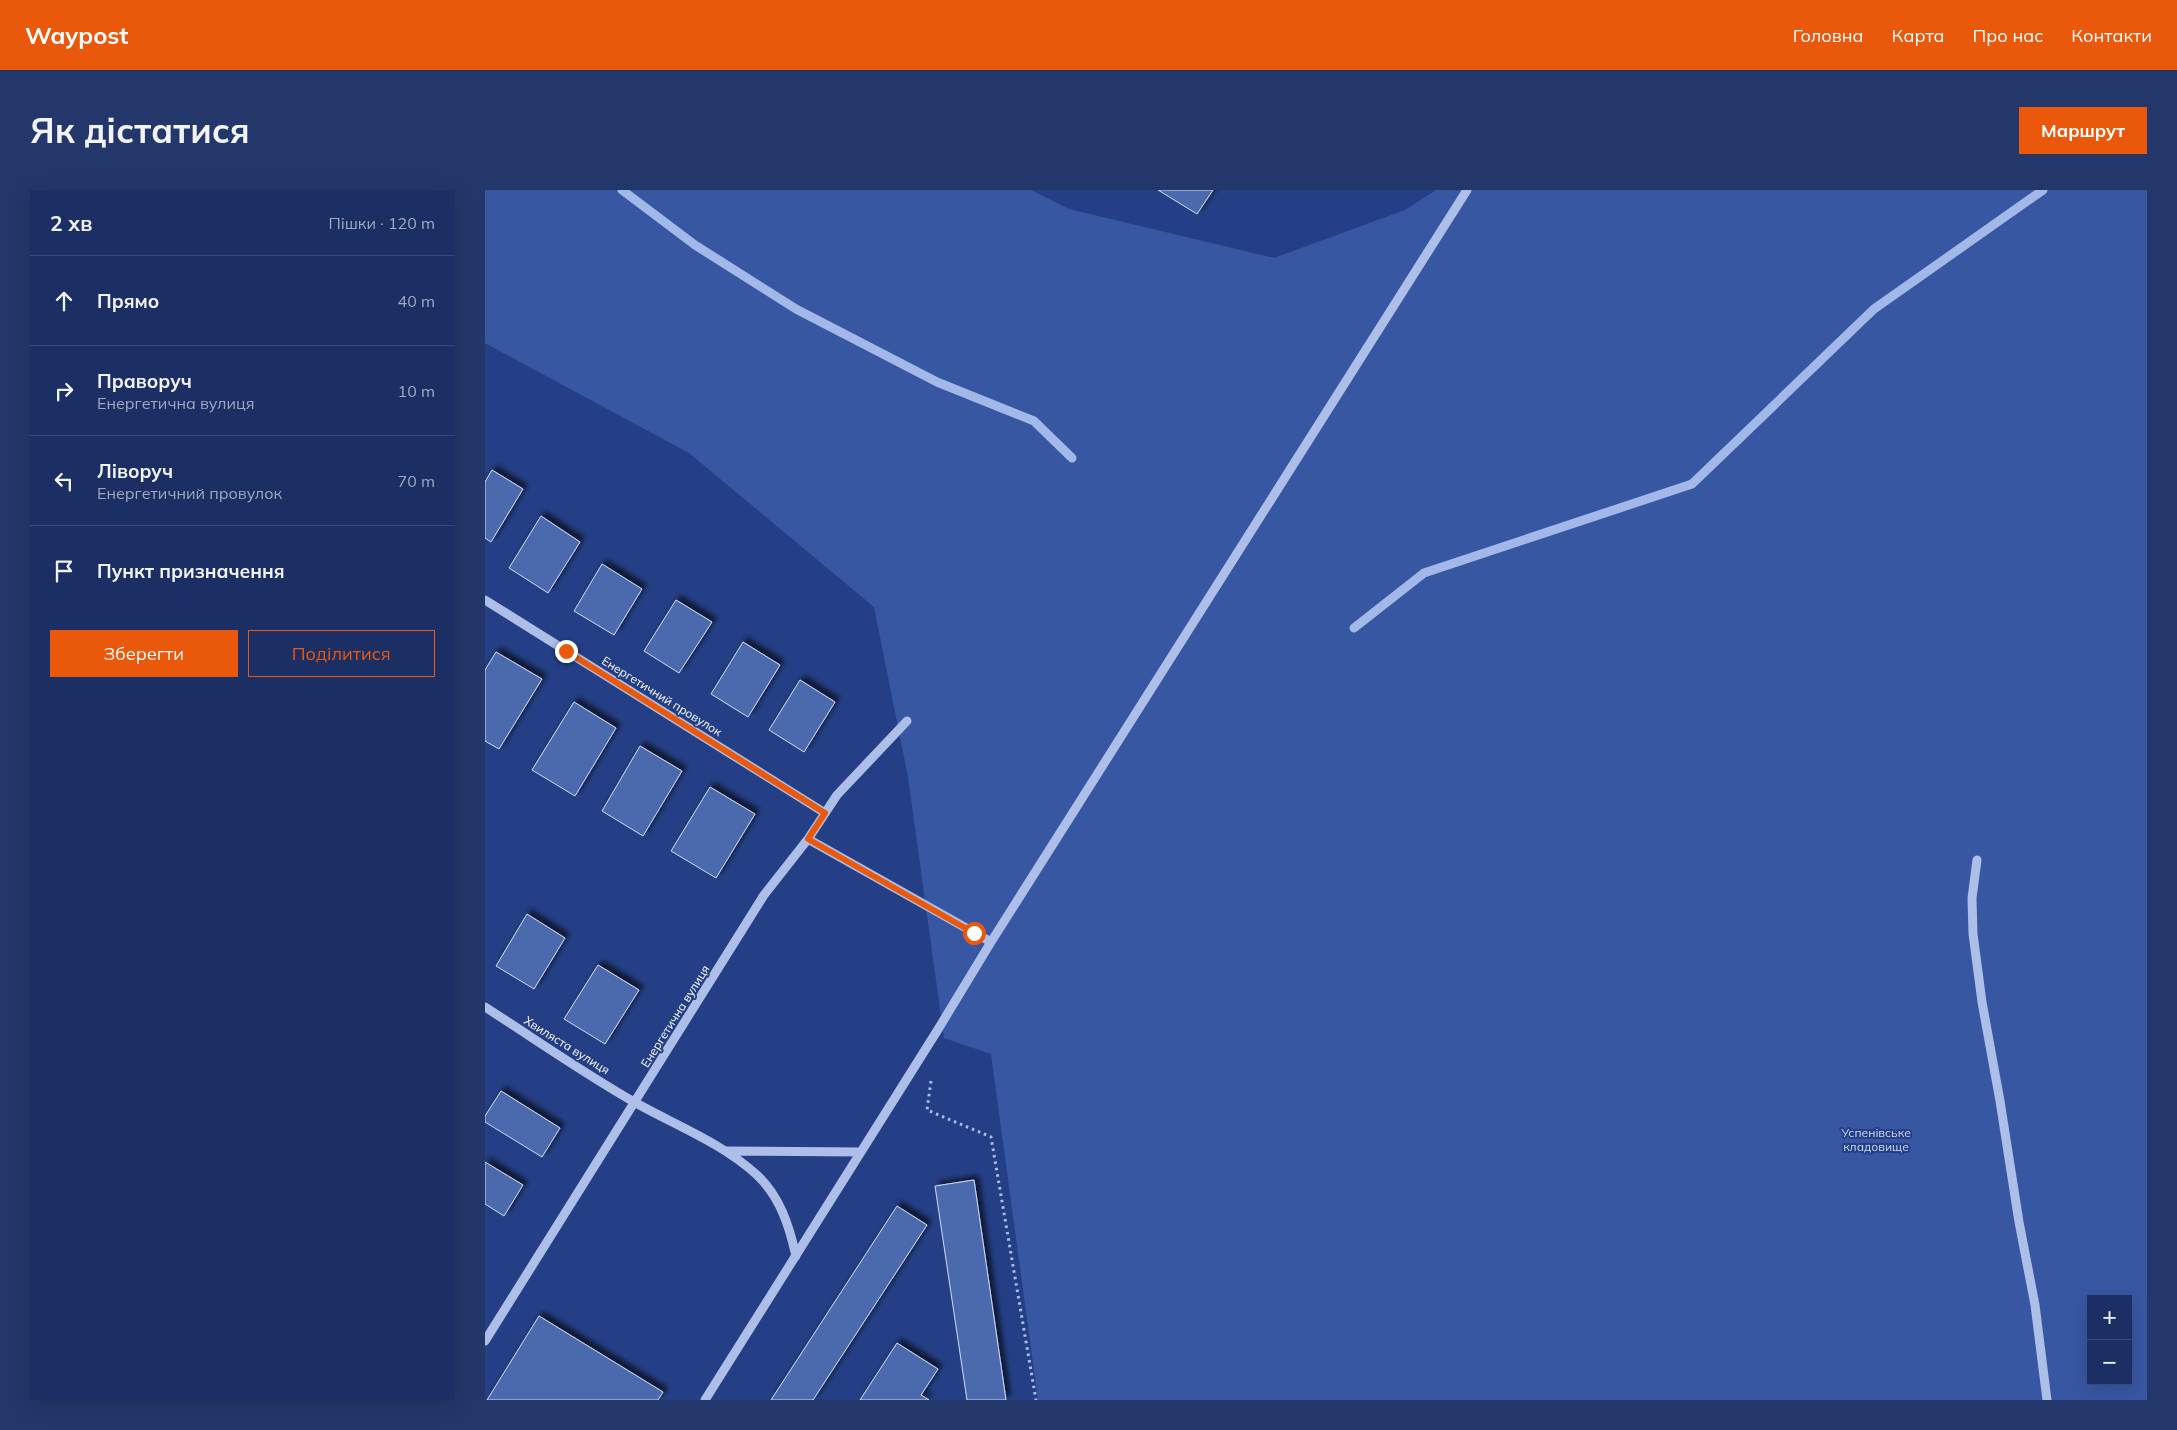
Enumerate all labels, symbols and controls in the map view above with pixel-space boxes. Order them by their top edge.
text: Waypost [25,20,128,50]
text: Головна [1793,24,1864,47]
text: Карта [1892,24,1945,47]
text: Про нас [1973,24,2043,47]
text: Контакти [2071,24,2152,47]
button: Маршрут [2019,107,2147,154]
text: Як дістатися [30,108,250,152]
text: 2 хв [50,210,92,236]
text: Пішки · 120 m [329,213,435,233]
icon: ahead [50,287,78,315]
text: Прямо [97,289,159,313]
text: 40 m [398,291,435,311]
text: Праворуч [97,369,192,393]
icon: right [50,377,78,405]
text: 10 m [398,381,435,401]
text: Енергетична вулиця [97,393,254,413]
text: Ліворуч [97,459,173,483]
icon: left [50,467,78,495]
text: 70 m [398,471,435,491]
text: Енергетичний провулок [97,483,282,503]
icon: arrive [50,557,78,585]
text: Пункт призначення [97,559,285,583]
button: Зберегти [50,630,238,677]
button: Поділитися [248,630,435,677]
route end [555,640,578,663]
street label: Енергетичний провулок [599,653,725,739]
route start [963,922,986,945]
street label: Енергетична вулиця [637,962,713,1070]
street label: Хвиляста вулиця [521,1013,613,1077]
park label: Успенівське кладовище [1840,1125,1911,1154]
map controls [2087,1295,2132,1385]
button: + [2087,1295,2132,1340]
button: − [2087,1340,2132,1385]

